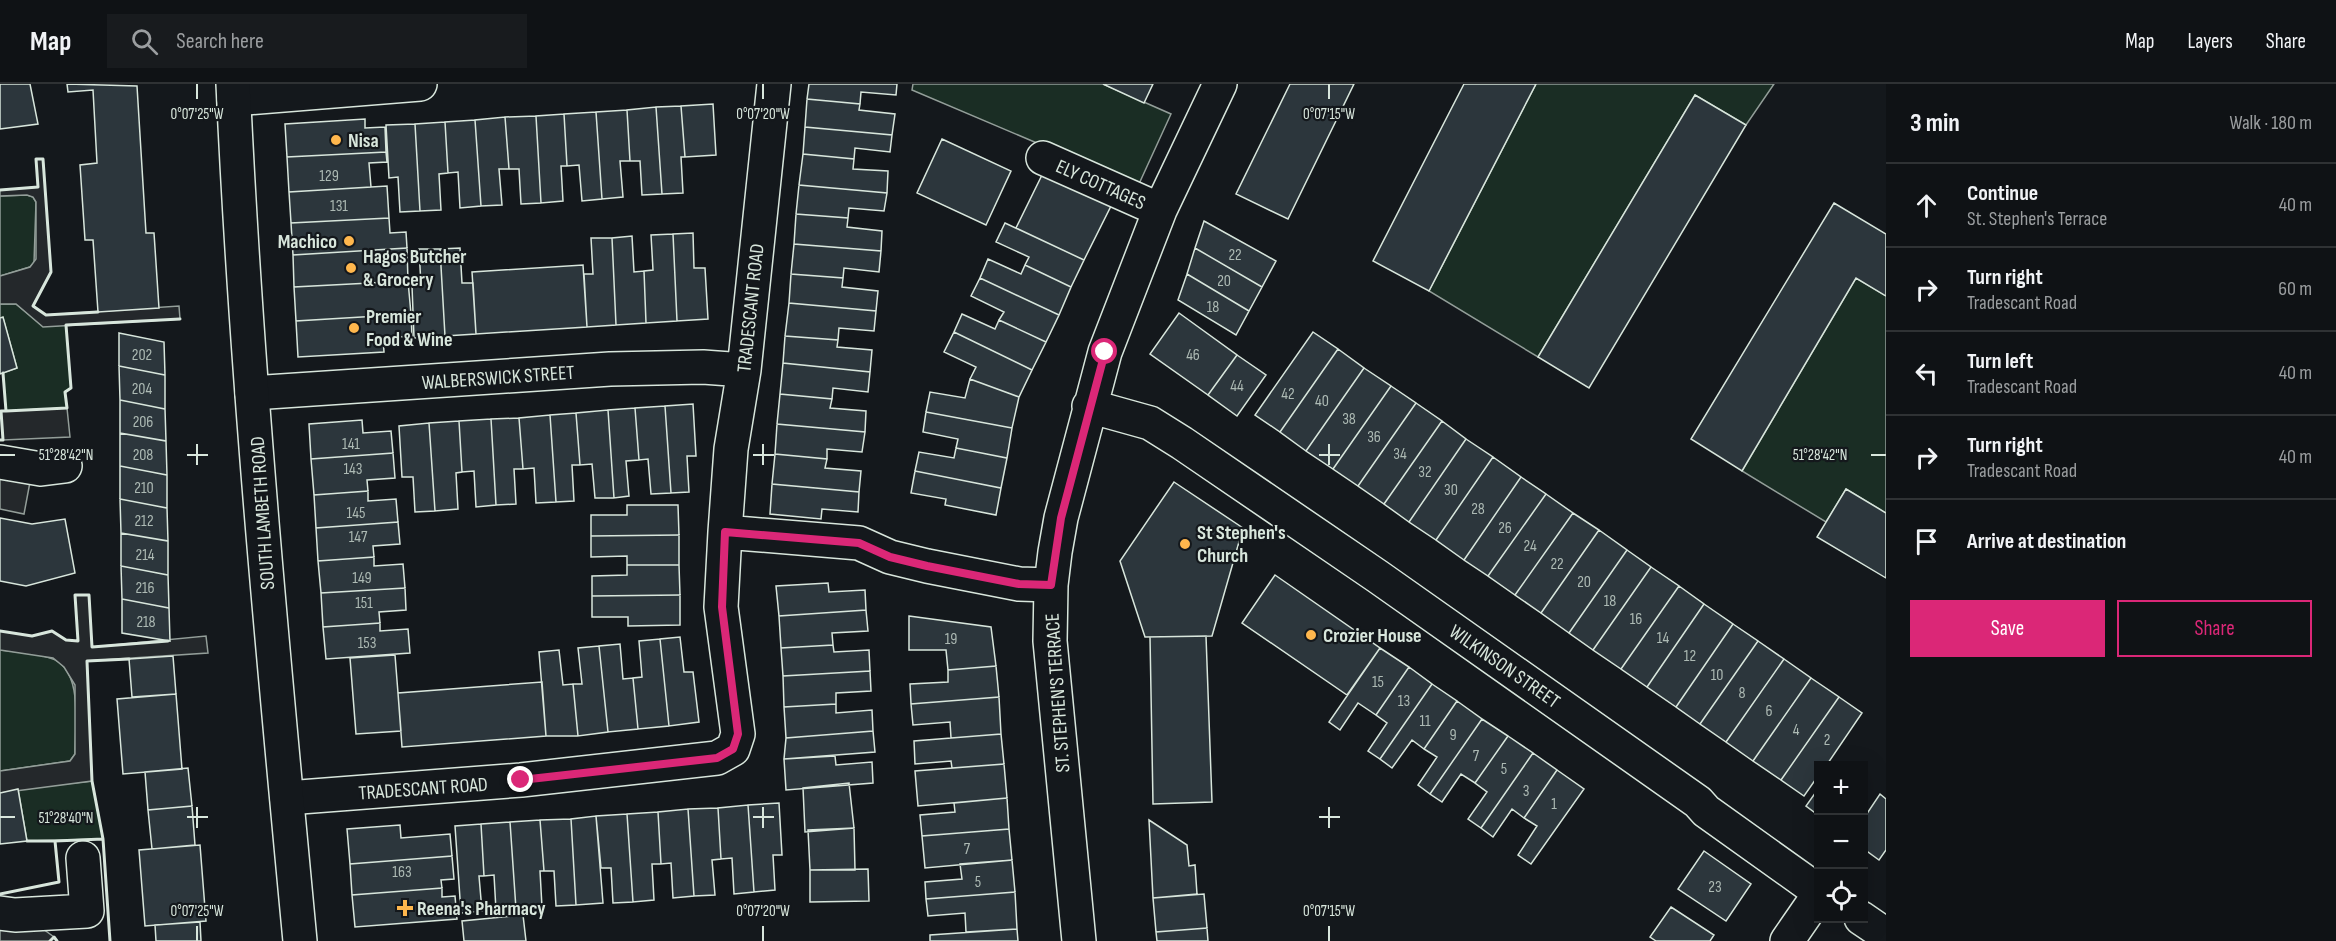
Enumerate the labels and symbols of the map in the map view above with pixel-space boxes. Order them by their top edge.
text: 0°07'25"W [171,105,224,124]
text: 0°07'20"W [736,105,790,124]
text: 0°07'15"W [1303,105,1355,124]
place label: Nisa [348,129,379,153]
marker: Nisa [329,133,343,147]
street label: ELY COTTAGES [1052,154,1149,215]
house number: 129 [319,167,339,186]
house number: 131 [330,197,348,216]
place label: Machico [278,230,337,254]
marker: Machico [342,234,356,248]
street label: TRADESCANT ROAD [732,243,770,374]
place label: Hagos Butcher & Grocery [363,245,466,292]
house number: 22 [1228,246,1242,265]
marker: Hagos Butcher & Grocery [344,261,358,275]
house number: 20 [1217,272,1231,291]
house number: 18 [1207,298,1219,317]
place label: Premier Food & Wine [366,305,452,352]
marker: Premier Food & Wine [347,321,361,335]
route start [1091,338,1117,364]
house number: 202 [132,346,152,365]
house number: 46 [1186,346,1200,365]
street label: WALBERSWICK STREET [421,361,575,395]
house number: 44 [1230,377,1244,396]
house number: 204 [132,380,153,399]
house number: 42 [1281,385,1295,404]
house number: 40 [1315,392,1329,411]
house number: 38 [1342,410,1356,429]
house number: 206 [133,413,153,432]
house number: 36 [1367,428,1381,447]
street label: SOUTH LAMBETH ROAD [246,435,280,590]
house number: 141 [342,435,360,454]
house number: 34 [1393,445,1407,464]
text: 51°28'42"N [39,446,93,465]
house number: 208 [133,446,153,465]
text: 51°28'42"N [1793,446,1847,465]
house number: 143 [343,460,363,479]
house number: 32 [1418,463,1432,482]
house number: 210 [134,479,154,498]
house number: 30 [1444,481,1458,500]
house number: 28 [1471,500,1485,519]
house number: 145 [347,504,365,523]
house number: 212 [134,512,154,531]
house number: 26 [1498,519,1512,538]
place label: St Stephen's Church [1197,521,1286,568]
house number: 147 [349,528,368,547]
marker: St Stephen's Church [1178,537,1192,551]
house number: 24 [1523,537,1537,556]
house number: 214 [136,546,155,565]
house number: 22 [1550,555,1564,574]
house number: 149 [352,569,372,588]
house number: 20 [1577,573,1591,592]
house number: 216 [135,579,155,598]
house number: 18 [1604,592,1616,611]
house number: 151 [355,594,373,613]
house number: 16 [1630,610,1642,629]
street label: ST. STEPHEN'S TERRACE [1040,612,1076,773]
house number: 218 [136,613,156,632]
street label: WILKINSON STREET [1444,620,1564,714]
place label: Crozier House [1323,624,1422,648]
marker: Crozier House [1304,628,1318,642]
house number: 14 [1657,629,1669,648]
house number: 19 [945,630,957,649]
house number: 153 [358,634,376,653]
house number: 12 [1684,647,1696,666]
house number: 10 [1711,666,1723,685]
house number: 15 [1372,673,1384,692]
house number: 8 [1738,684,1746,703]
house number: 13 [1398,692,1410,711]
house number: 6 [1765,702,1773,721]
house number: 11 [1419,712,1431,731]
house number: 4 [1793,721,1800,740]
house number: 9 [1449,726,1457,745]
house number: 2 [1824,731,1830,750]
house number: 7 [1473,747,1480,766]
house number: 5 [1501,760,1507,779]
route end [507,766,533,792]
street label: TRADESCANT ROAD [358,773,488,805]
house number: 3 [1523,782,1529,801]
house number: 1 [1551,795,1557,814]
text: 51°28'40"N [38,809,94,828]
house number: 7 [964,840,971,859]
house number: 163 [392,863,412,882]
house number: 5 [975,873,981,892]
house number: 23 [1708,878,1722,897]
place label: Reena's Pharmacy [417,897,546,921]
marker: Reena's Pharmacy [398,901,412,915]
text: 0°07'25"W [171,902,224,921]
text: 0°07'20"W [736,902,790,921]
text: 0°07'15"W [1303,902,1355,921]

